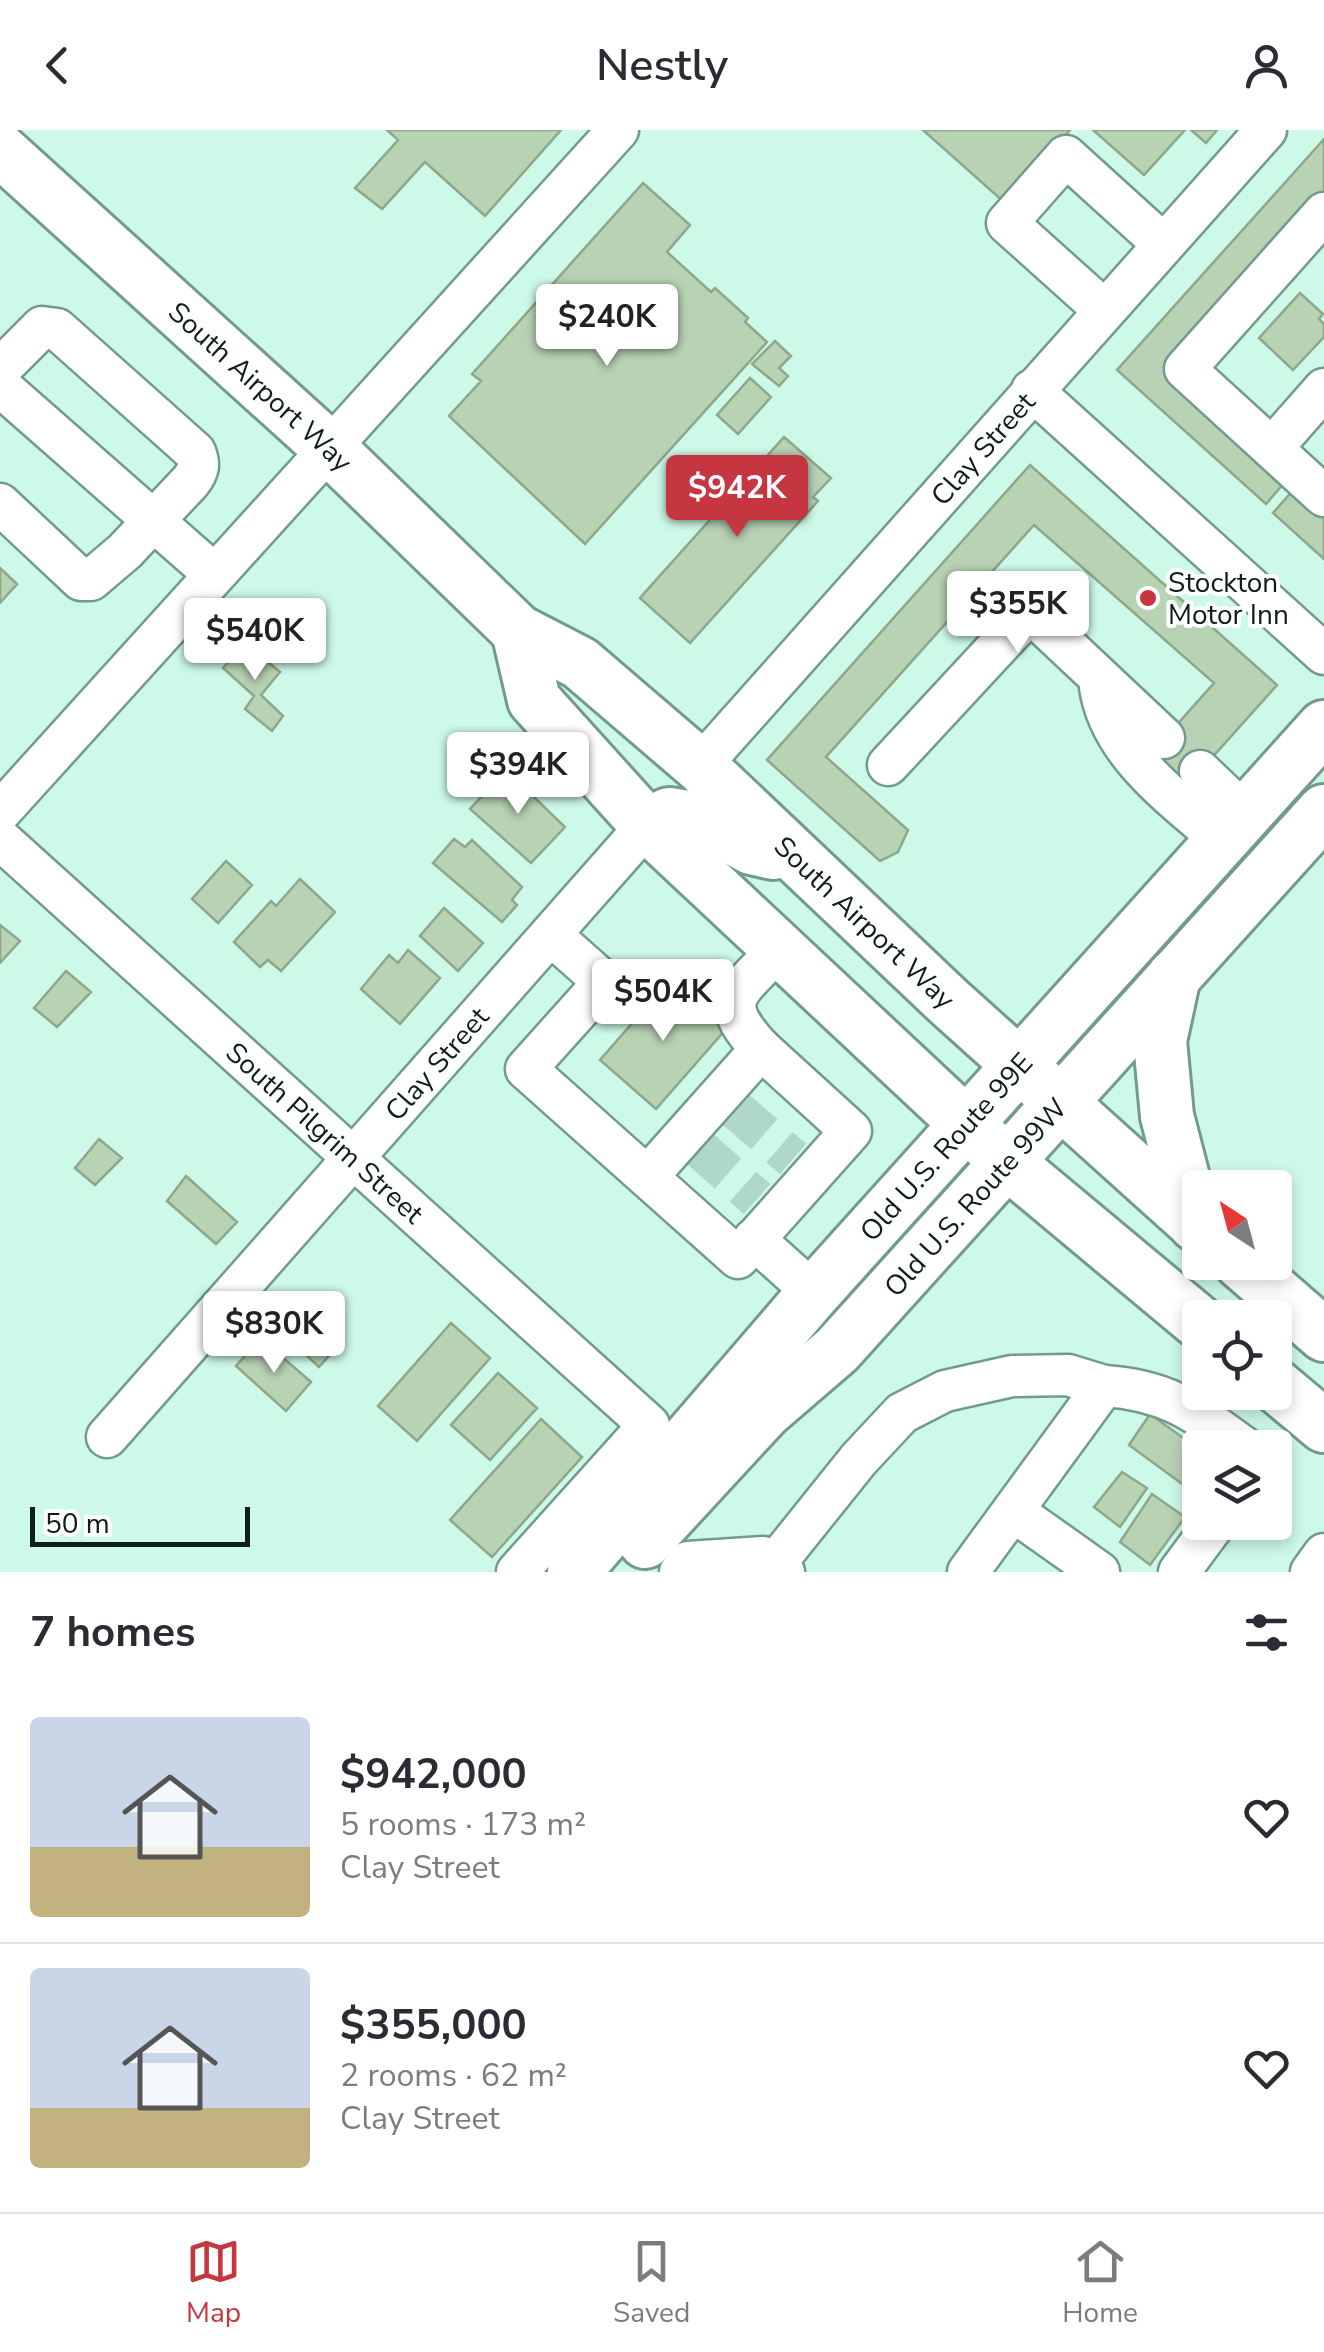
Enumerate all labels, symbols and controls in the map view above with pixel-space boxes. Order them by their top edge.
text: Nestly [596,35,728,96]
icon: back [30,38,85,93]
icon: person [1239,38,1294,93]
pin: $240K [537,284,677,369]
street label: South Airport Way [160,294,361,481]
text: $240K [558,295,656,338]
street label: Clay Street [923,384,1044,514]
pin: $942K [667,455,807,540]
text: $942K [688,466,786,509]
place label: Stockton Motor Inn [1168,564,1289,634]
pin: $355K [948,571,1088,656]
text: $355K [969,582,1067,625]
marker: Stockton Motor Inn [1137,587,1159,609]
pin: $540K [185,598,325,683]
text: $540K [206,609,304,652]
pin: $394K [448,732,588,817]
text: $394K [469,743,567,786]
street label: South Airport Way [765,828,963,1018]
pin: $504K [593,959,733,1044]
text: $504K [614,970,712,1013]
street label: Clay Street [377,999,498,1129]
street label: South Pilgrim Street [217,1034,432,1233]
street label: Old U.S. Route 99E [852,1045,1042,1250]
street label: Old U.S. Route 99W [876,1090,1076,1306]
north arrow [1182,1170,1292,1280]
map controls [1182,1170,1292,1540]
pin: $830K [204,1291,344,1376]
button: locate [1182,1300,1292,1410]
text: $830K [225,1302,323,1345]
button: layers [1182,1430,1292,1540]
scale bar [30,1502,250,1546]
text: 50 m [45,1505,110,1543]
text: 7 homes [30,1604,195,1661]
icon: filters [1239,1605,1294,1660]
text: $942,000 [340,1746,527,1803]
icon: home [110,1757,230,1877]
icon: heart [1239,1790,1294,1845]
text: 5 rooms · 173 m² [340,1803,586,1846]
text: Clay Street [340,1846,500,1889]
text: $355,000 [340,1997,527,2054]
icon: home [110,2008,230,2128]
icon: heart [1239,2041,1294,2096]
text: 2 rooms · 62 m² [340,2054,567,2097]
text: Clay Street [340,2097,500,2140]
tab: Map [186,2234,241,2332]
tab: Saved [613,2234,690,2332]
tab: Home [1062,2234,1138,2332]

